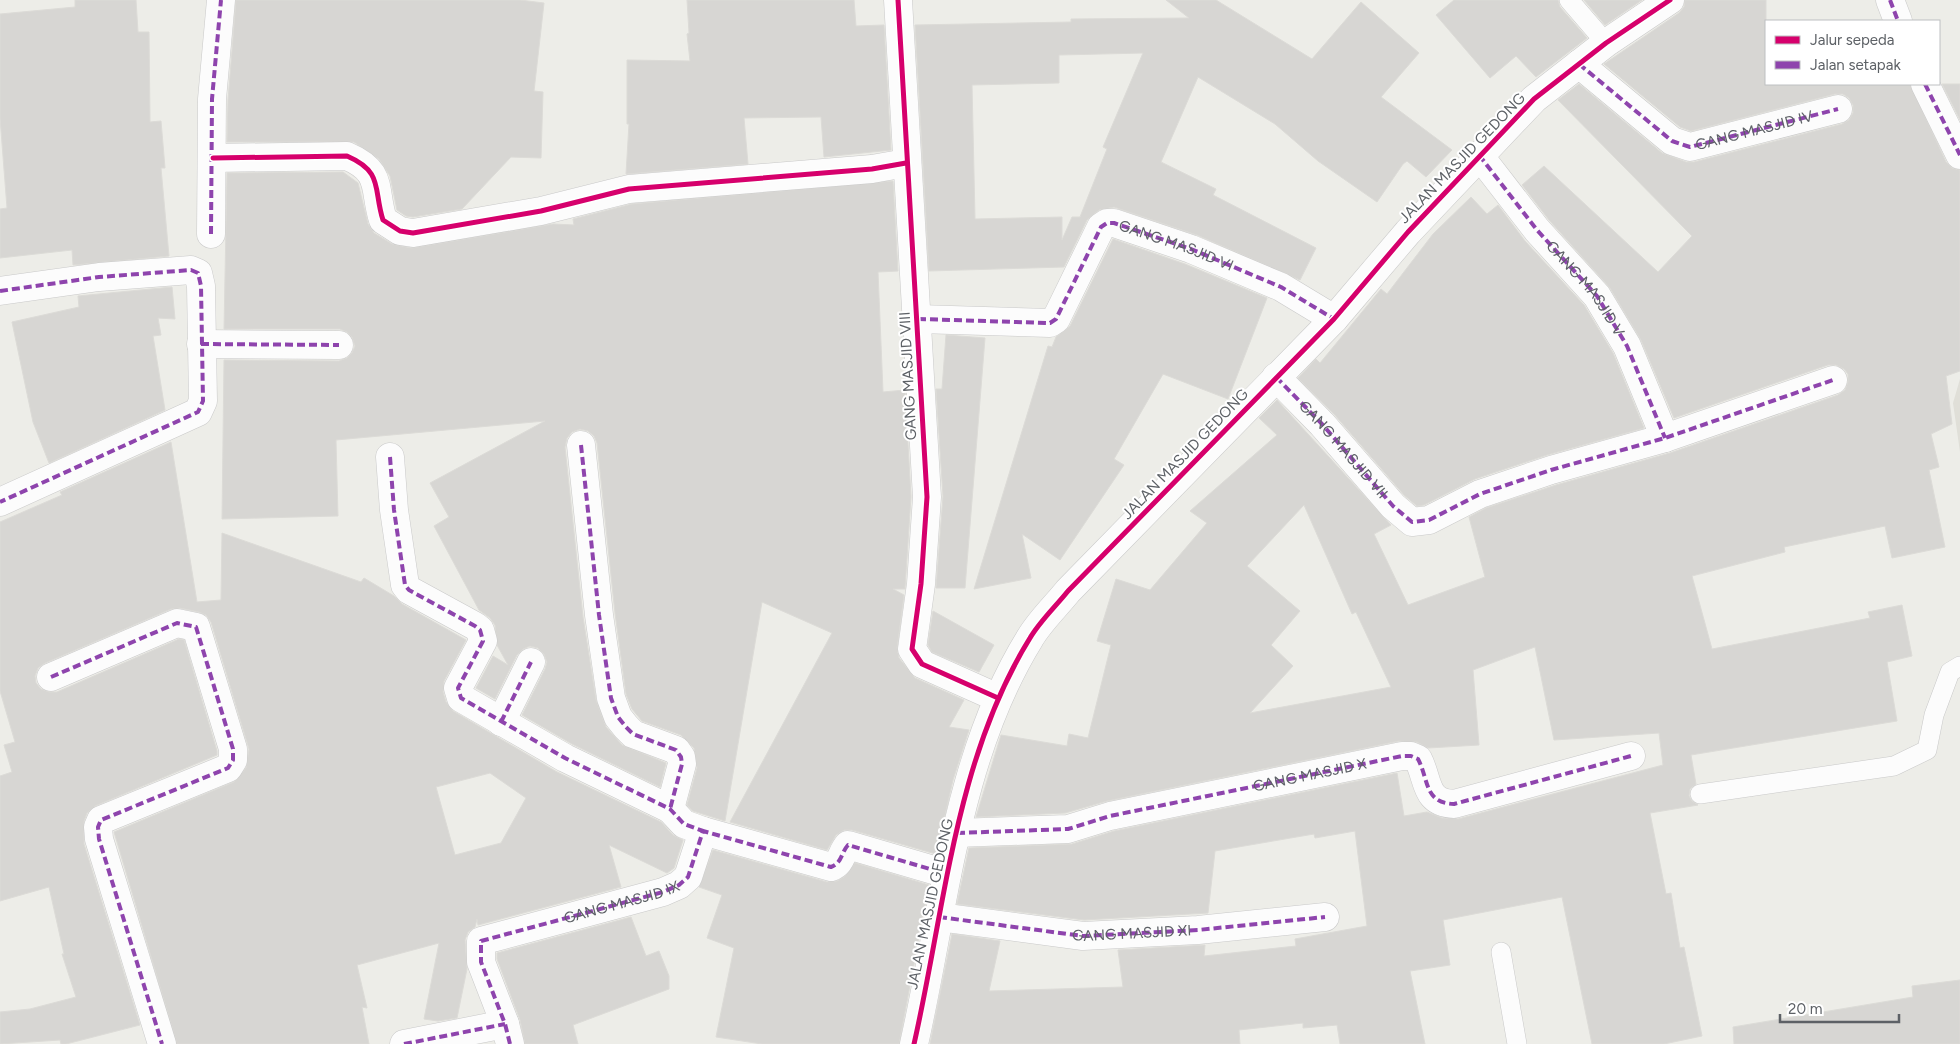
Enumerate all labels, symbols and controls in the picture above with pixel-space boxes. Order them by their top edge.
legend [1765,20,1940,85]
text: Jalur sepeda [1810,31,1895,49]
text: Jalan setapak [1810,56,1901,74]
street label: JALAN MASJID GEDONG [1395,89,1529,227]
street label: GANG MASJID IV [1694,107,1815,154]
street label: GANG MASJID VI [1117,216,1236,275]
street label: GANG MASJID V [1542,237,1628,340]
street label: GANG MASJID VIII [896,311,920,441]
street label: JALAN MASJID GEDONG [1118,385,1252,523]
street label: GANG MASJID VII [1295,397,1391,502]
street label: GANG MASJID X [1251,754,1369,795]
street label: JALAN MASJID GEDONG [903,817,957,991]
street label: GANG MASJID IX [562,877,683,927]
street label: GANG MASJID XI [1071,921,1192,945]
scale bar [1780,992,1899,1024]
text: 20 m [1788,1000,1822,1018]

